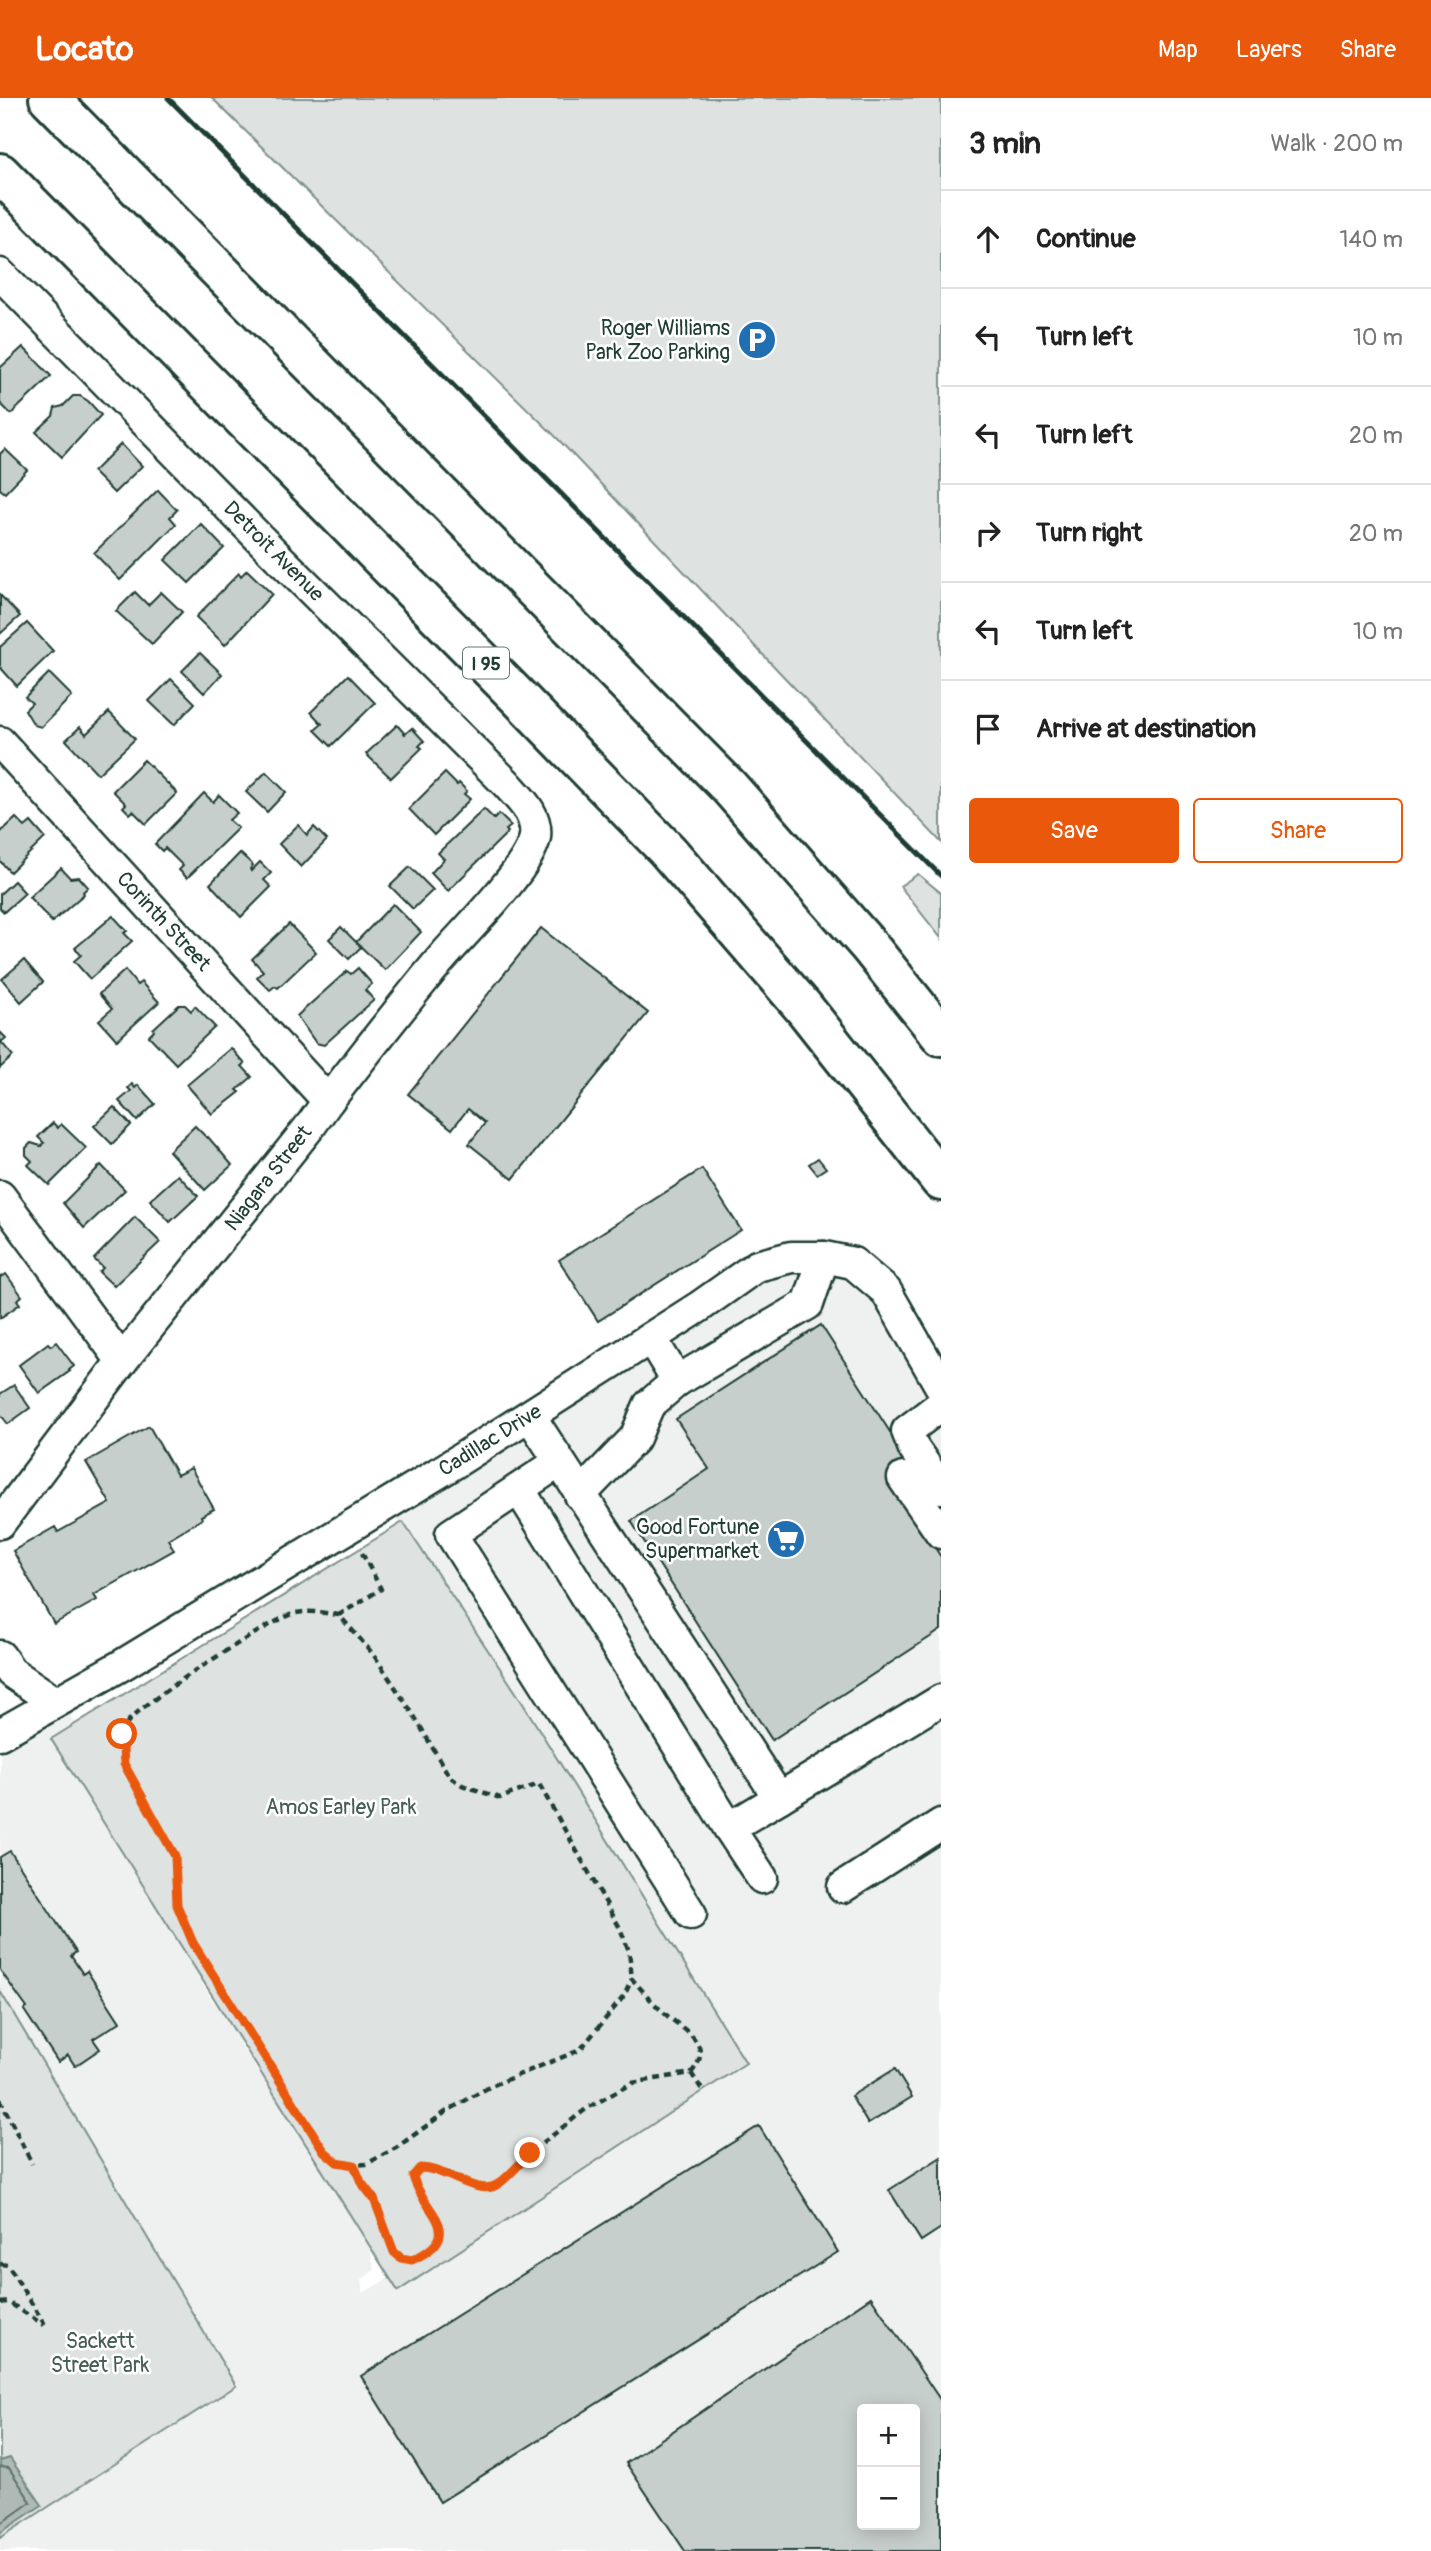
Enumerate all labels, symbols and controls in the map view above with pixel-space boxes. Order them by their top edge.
text: Locato [35,29,133,70]
text: Map [1158,35,1198,64]
text: Layers [1236,35,1302,64]
text: Share [1340,35,1396,64]
text: 3 min [969,125,1041,162]
text: Walk · 200 m [1270,129,1403,158]
icon: ahead [969,220,1007,258]
text: Continue [1036,223,1136,255]
text: 140 m [1340,225,1403,254]
place label: Roger Williams Park Zoo Parking [585,315,731,366]
icon: left [969,318,1007,356]
parking icon: Roger Williams Park Zoo Parking [736,319,778,361]
text: Turn left [1036,321,1132,353]
text: 10 m [1353,323,1403,352]
icon: left [969,416,1007,454]
text: Turn left [1036,419,1132,451]
text: 20 m [1349,421,1403,450]
street label: Detroit Avenue [218,495,330,608]
icon: right [969,514,1007,552]
text: Turn right [1036,517,1142,549]
text: 20 m [1349,519,1403,548]
icon: left [969,612,1007,650]
text: Turn left [1036,615,1132,647]
text: 10 m [1353,617,1403,646]
road number: I 95 [463,648,509,678]
icon: arrive [969,710,1007,748]
text: Arrive at destination [1036,713,1256,745]
button: Save [969,798,1179,863]
button: Share [1193,798,1403,863]
street label: Corinth Street [111,866,217,977]
street label: Niagara Street [219,1120,318,1237]
street label: Cadillac Drive [434,1398,547,1483]
place label: Good Fortune Supermarket [636,1514,760,1565]
supermarket icon: Good Fortune Supermarket [765,1518,807,1560]
route start [106,1718,137,1749]
park label: Amos Earley Park [266,1794,417,1821]
route end [514,2137,545,2168]
park label: Sackett Street Park [51,2328,149,2379]
map controls [857,2404,920,2530]
button: + [857,2404,920,2467]
button: − [857,2467,920,2530]

